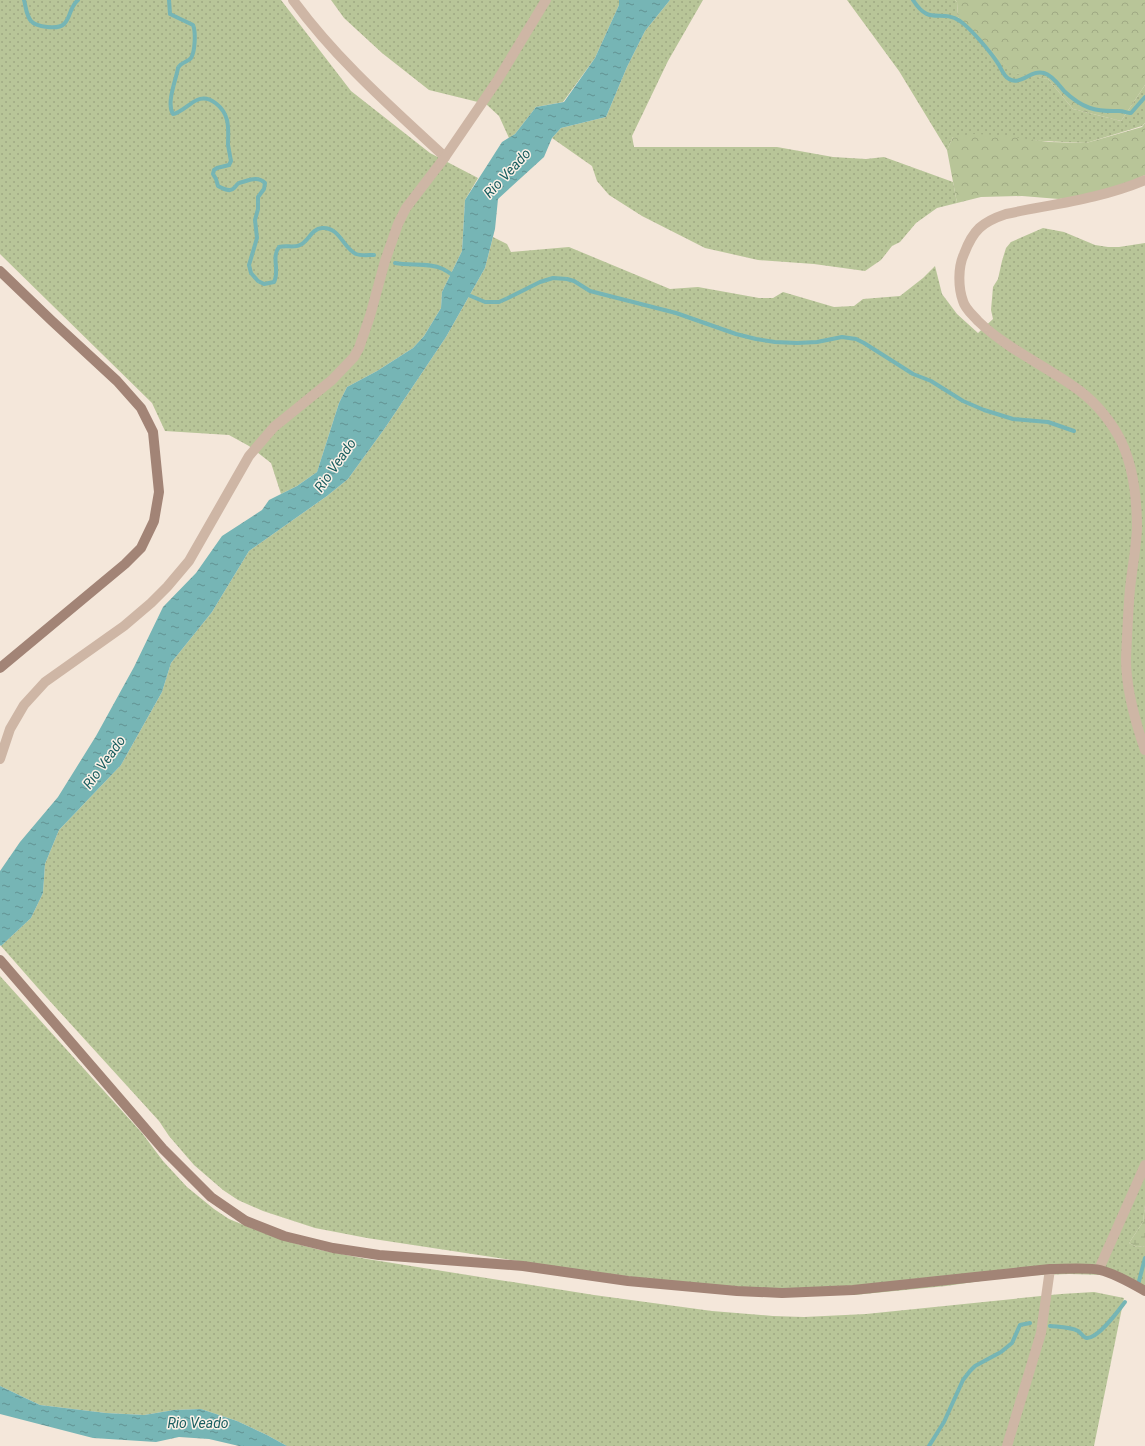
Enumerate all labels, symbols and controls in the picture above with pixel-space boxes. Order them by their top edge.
water label: Rio Veado [480,145,534,201]
water label: Rio Veado [311,435,359,495]
water label: Rio Veado [80,732,129,791]
water label: Rio Veado [167,1415,229,1431]

